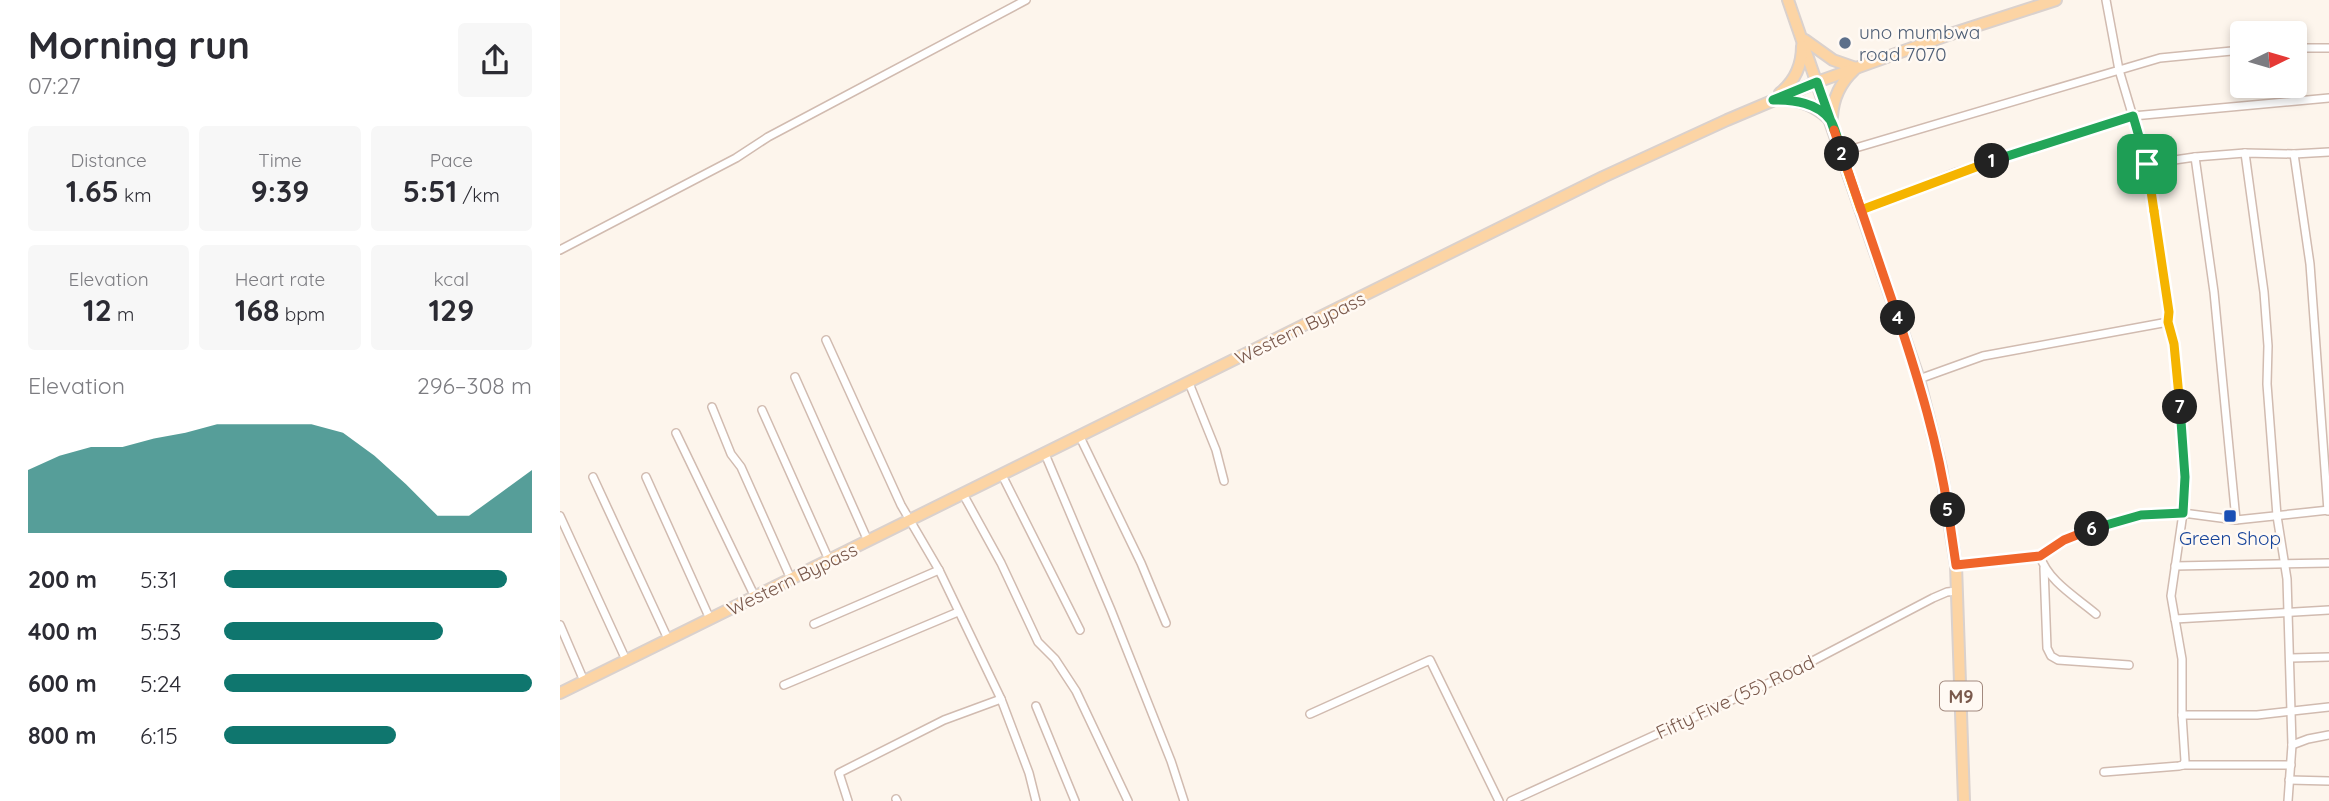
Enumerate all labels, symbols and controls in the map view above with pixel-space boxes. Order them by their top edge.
place label: uno mumbwa road 7070 [1859,20,1980,66]
text: Morning run [28,21,250,69]
north arrow [2230,21,2306,98]
map controls [2230,21,2307,98]
button: share [458,23,532,97]
marker: uno mumbwa road 7070 [1837,35,1853,51]
text: 07:27 [28,71,81,100]
pin [2117,134,2177,194]
pin: 2 [1824,136,1860,172]
text: 2 [1836,141,1847,165]
pin: 1 [1974,144,2010,178]
icon: arrive [2128,145,2166,183]
text: Distance [71,148,147,172]
text: Time [258,148,302,172]
text: Pace [430,148,473,172]
text: 1 [1988,148,1995,172]
text: 1.65 [66,172,119,210]
text: 9:39 [251,172,309,210]
text: 5:51 [403,172,457,210]
text: km [119,183,152,207]
text: /km [457,183,500,207]
text: Elevation [69,267,149,291]
text: Heart rate [235,267,325,291]
text: kcal [434,267,469,291]
street label: Western Bypass [1231,286,1369,370]
text: 12 [83,291,112,329]
text: 168 [235,291,280,329]
text: 129 [428,291,474,329]
pin: 4 [1880,300,1916,336]
text: m [112,302,134,326]
text: bpm [280,302,325,326]
text: 4 [1892,305,1903,329]
text: Elevation [28,371,125,400]
text: 296–308 m [417,371,532,400]
pin: 7 [2162,390,2198,424]
text: 7 [2174,394,2185,418]
pin: 5 [1930,492,1966,528]
text: 5 [1942,497,1953,521]
marker: Green Shop [2222,508,2238,524]
pin: 6 [2074,512,2110,546]
text: 6 [2086,516,2097,540]
place label: Green Shop [2179,526,2281,550]
street label: Western Bypass [723,537,861,621]
text: 200 m [28,565,97,594]
text: 5:31 [140,565,177,594]
text: 400 m [28,617,97,646]
text: 5:53 [140,617,181,646]
street label: Fifty Five (55) Road [1652,650,1818,744]
text: 600 m [28,669,97,698]
text: 5:24 [140,669,181,698]
road number: M9 [1940,682,1982,710]
text: 800 m [28,721,97,750]
text: 6:15 [140,721,178,750]

